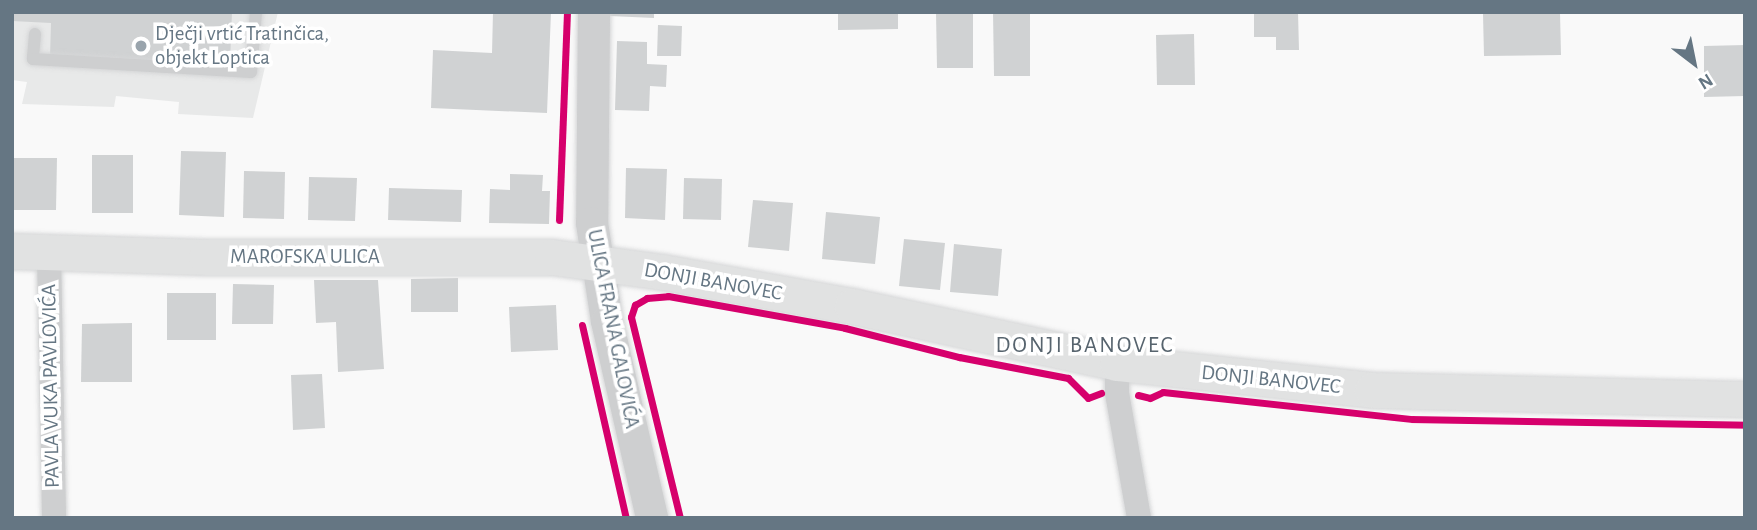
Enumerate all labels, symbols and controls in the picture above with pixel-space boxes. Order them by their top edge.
place label: Dječji vrtić Tratinčica, objekt Loptica [155,21,329,71]
north arrow [1659,28,1729,98]
marker: Dječji vrtić Tratinčica, objekt Loptica [133,38,149,54]
text: N [1695,70,1716,93]
street label: ULICA FRANA GALOVIĆA [581,227,645,431]
street label: MAROFSKA ULICA [230,244,380,270]
street label: DONJI BANOVEC [642,257,784,307]
street label: PAVLA VUKA PAVLOVIĆA [37,284,65,488]
district label: DONJI BANOVEC [997,332,1173,360]
street label: DONJI BANOVEC [1200,360,1342,400]

